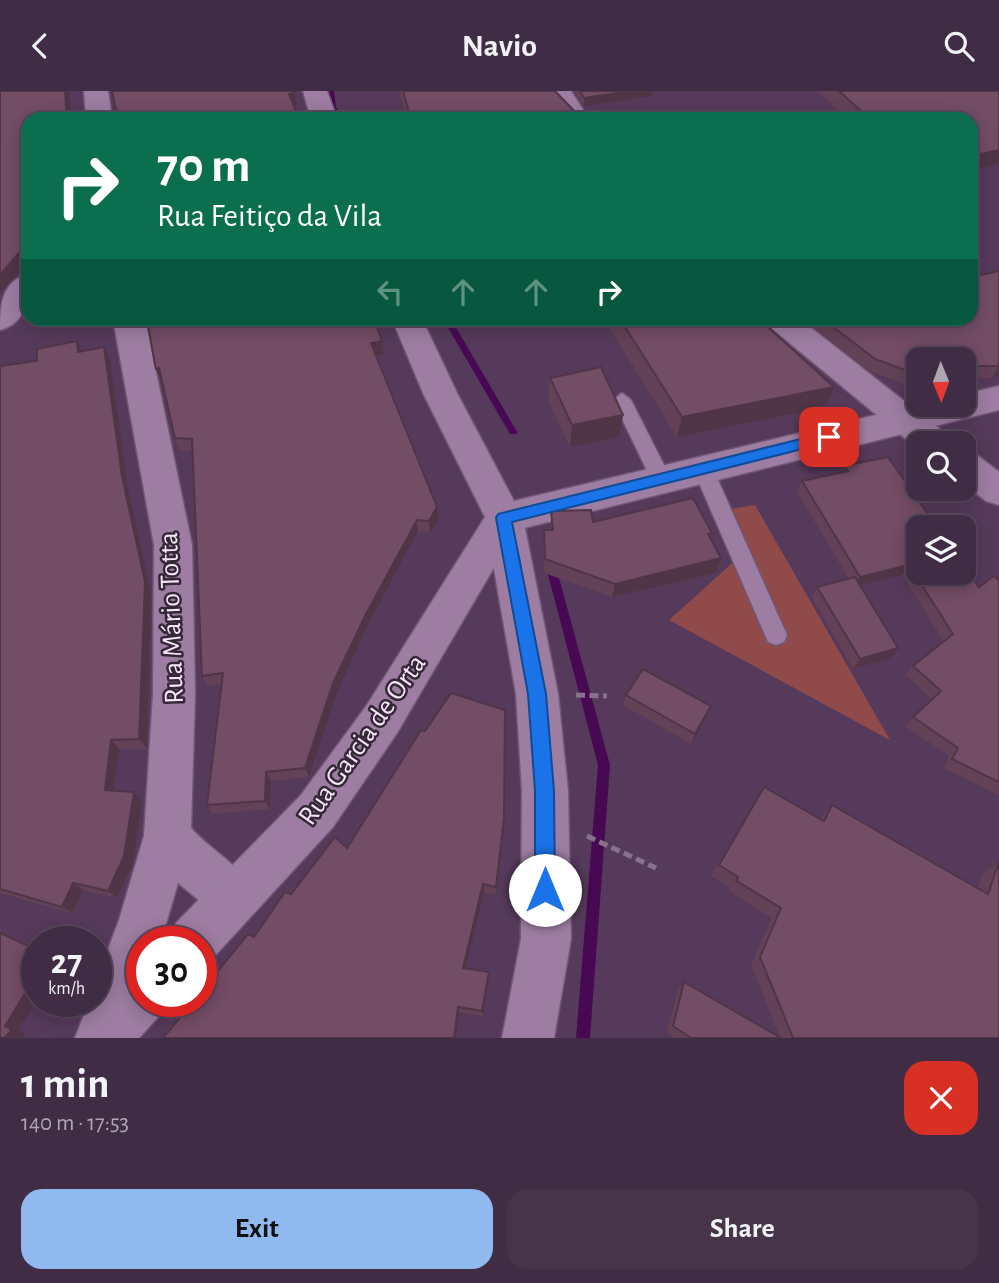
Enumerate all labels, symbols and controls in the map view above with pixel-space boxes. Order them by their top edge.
icon: back [21,27,59,65]
icon: search [940,27,978,65]
text: Navio [462,30,537,62]
icon: right [42,140,133,231]
text: 70 m [157,142,251,191]
text: Rua Feitiço da Vila [157,200,382,232]
icon: left [371,273,409,311]
icon: ahead [444,273,482,311]
icon: ahead [517,273,555,311]
icon: right [590,273,628,311]
north arrow [906,347,976,417]
map controls [906,347,976,585]
pin [799,407,859,467]
icon: arrive [810,418,848,456]
button: search [906,431,976,501]
button: layers [906,515,976,585]
street label: Rua Mário Totta [155,531,189,704]
street label: Rua Garcia de Orta [294,650,432,830]
position arrow [508,853,582,927]
speed limit sign: 30 [126,926,217,1017]
text: 27 [51,945,82,980]
text: km/h [48,980,85,998]
button: close [904,1061,978,1135]
text: 1 min [21,1063,110,1105]
text: 140 m · 17:53 [21,1112,129,1135]
button: Exit [21,1189,493,1269]
button: Share [507,1189,978,1269]

